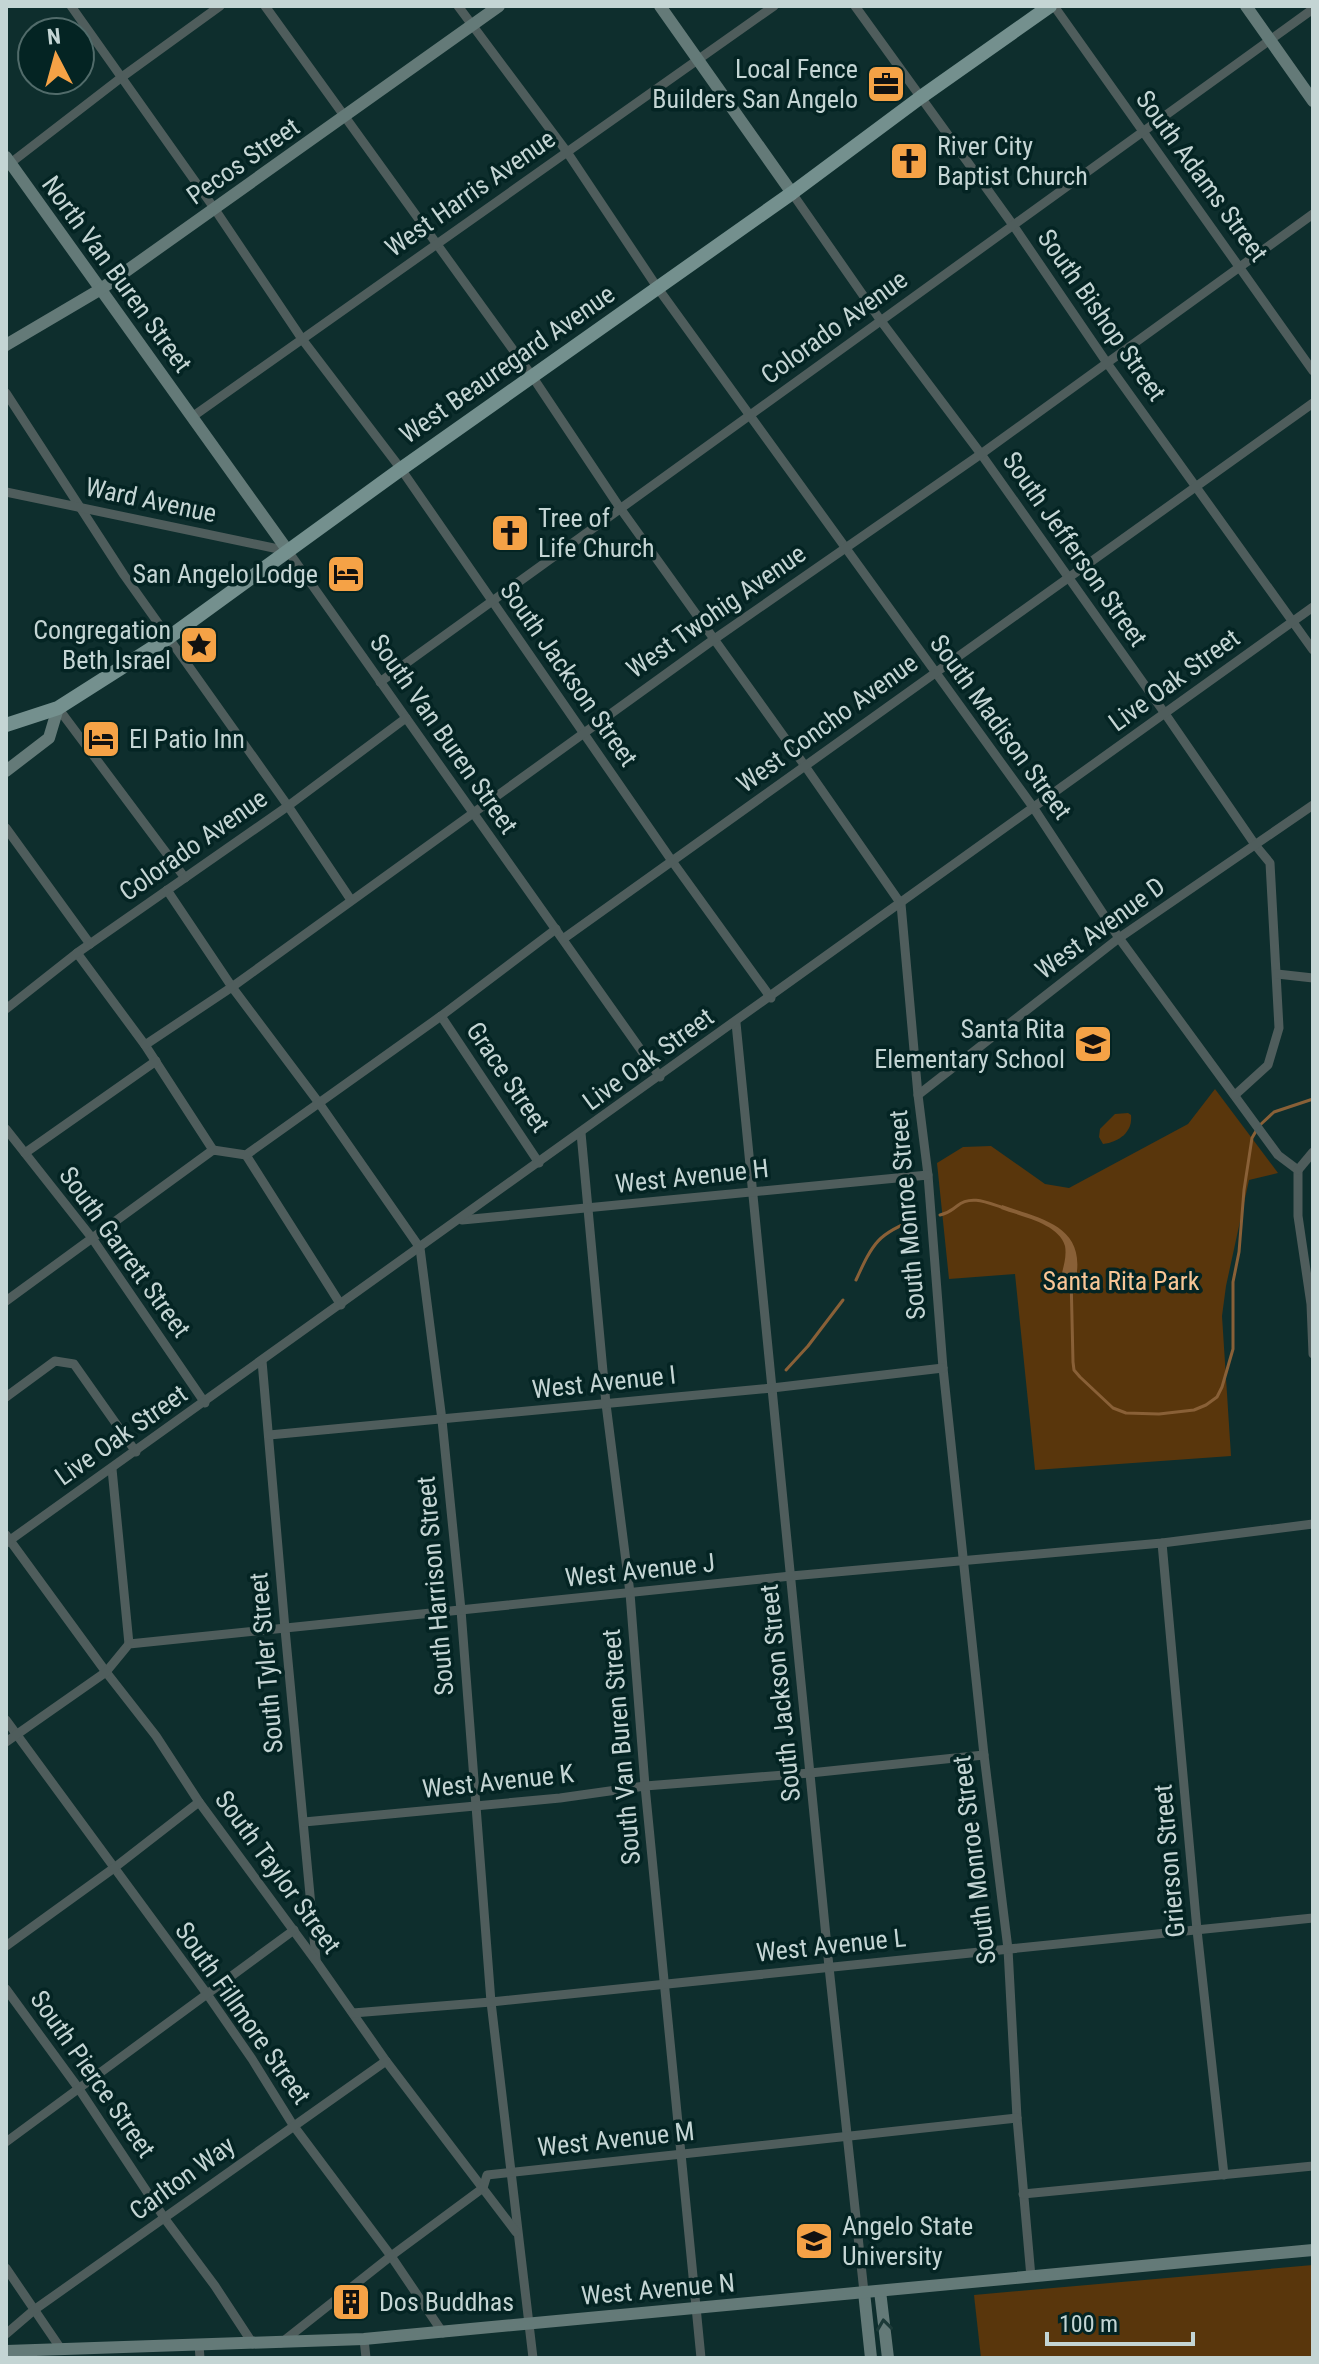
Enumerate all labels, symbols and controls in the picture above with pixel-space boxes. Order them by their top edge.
north arrow [16,16,96,96]
text: N [46,23,62,50]
place label: Local Fence Builders San Angelo [652,54,858,114]
office icon: Local Fence Builders San Angelo [865,63,907,105]
street label: South Adams Street [1130,85,1274,267]
street label: Pecos Street [181,111,305,211]
street label: West Harris Avenue [379,123,561,263]
place label: River City Baptist Church [937,131,1088,191]
church icon: River City Baptist Church [888,140,930,182]
street label: North Van Buren Street [36,170,198,378]
street label: South Bishop Street [1032,223,1172,407]
street label: Colorado Avenue [755,264,913,390]
street label: West Beauregard Avenue [394,279,620,449]
street label: South Jefferson Street [997,446,1153,652]
street label: Ward Avenue [83,471,219,529]
place label: Tree of Life Church [538,503,655,563]
church icon: Tree of Life Church [489,512,531,554]
street label: West Twohig Avenue [621,538,811,684]
hotel icon: San Angelo Lodge [325,553,367,595]
place label: San Angelo Lodge [133,559,318,589]
street label: South Jackson Street [494,576,644,772]
place label: Congregation Beth Israel [33,615,171,675]
street label: Live Oak Street [1103,623,1245,737]
place icon: Congregation Beth Israel [178,624,220,666]
street label: South Van Buren Street [364,629,524,839]
street label: South Madison Street [924,629,1078,825]
street label: West Concho Avenue [731,647,923,799]
hotel icon: El Patio Inn [80,718,122,760]
place label: El Patio Inn [129,724,245,754]
street label: Colorado Avenue [113,783,273,907]
street label: West Avenue D [1029,871,1171,985]
street label: Live Oak Street [577,1002,719,1116]
place label: Santa Rita Elementary School [874,1014,1065,1074]
street label: Grace Street [460,1016,556,1138]
school or university icon: Santa Rita Elementary School [1072,1023,1114,1065]
street label: South Monroe Street [883,1109,931,1321]
street label: West Avenue H [614,1153,770,1199]
street label: South Garrett Street [53,1161,197,1343]
park label: Santa Rita Park [1043,1266,1200,1296]
street label: West Avenue I [531,1360,677,1404]
street label: Live Oak Street [49,1379,193,1491]
street label: South Harrison Street [410,1475,460,1697]
street label: West Avenue J [564,1547,716,1593]
street label: South Tyler Street [243,1571,289,1755]
street label: South Jackson Street [754,1583,806,1803]
street label: South Van Buren Street [596,1628,646,1866]
street label: South Monroe Street [946,1754,1002,1966]
street label: West Avenue K [421,1758,576,1804]
street label: Grierson Street [1147,1783,1191,1939]
street label: South Taylor Street [209,1785,347,1959]
street label: South Fillmore Street [169,1916,317,2110]
street label: West Avenue L [755,1922,907,1968]
street label: South Pierce Street [24,1985,162,2163]
street label: West Avenue M [536,2116,696,2162]
street label: Carlton Way [124,2130,241,2226]
place label: Angelo State University [842,2211,973,2271]
school or university icon: Angelo State University [793,2220,835,2262]
street label: West Avenue N [580,2267,736,2311]
building icon: Dos Buddhas [330,2281,372,2323]
place label: Dos Buddhas [379,2287,514,2317]
scale bar [1047,2296,1193,2346]
text: 100 m [1059,2310,1118,2338]
one-way arrow [876,2318,893,2331]

